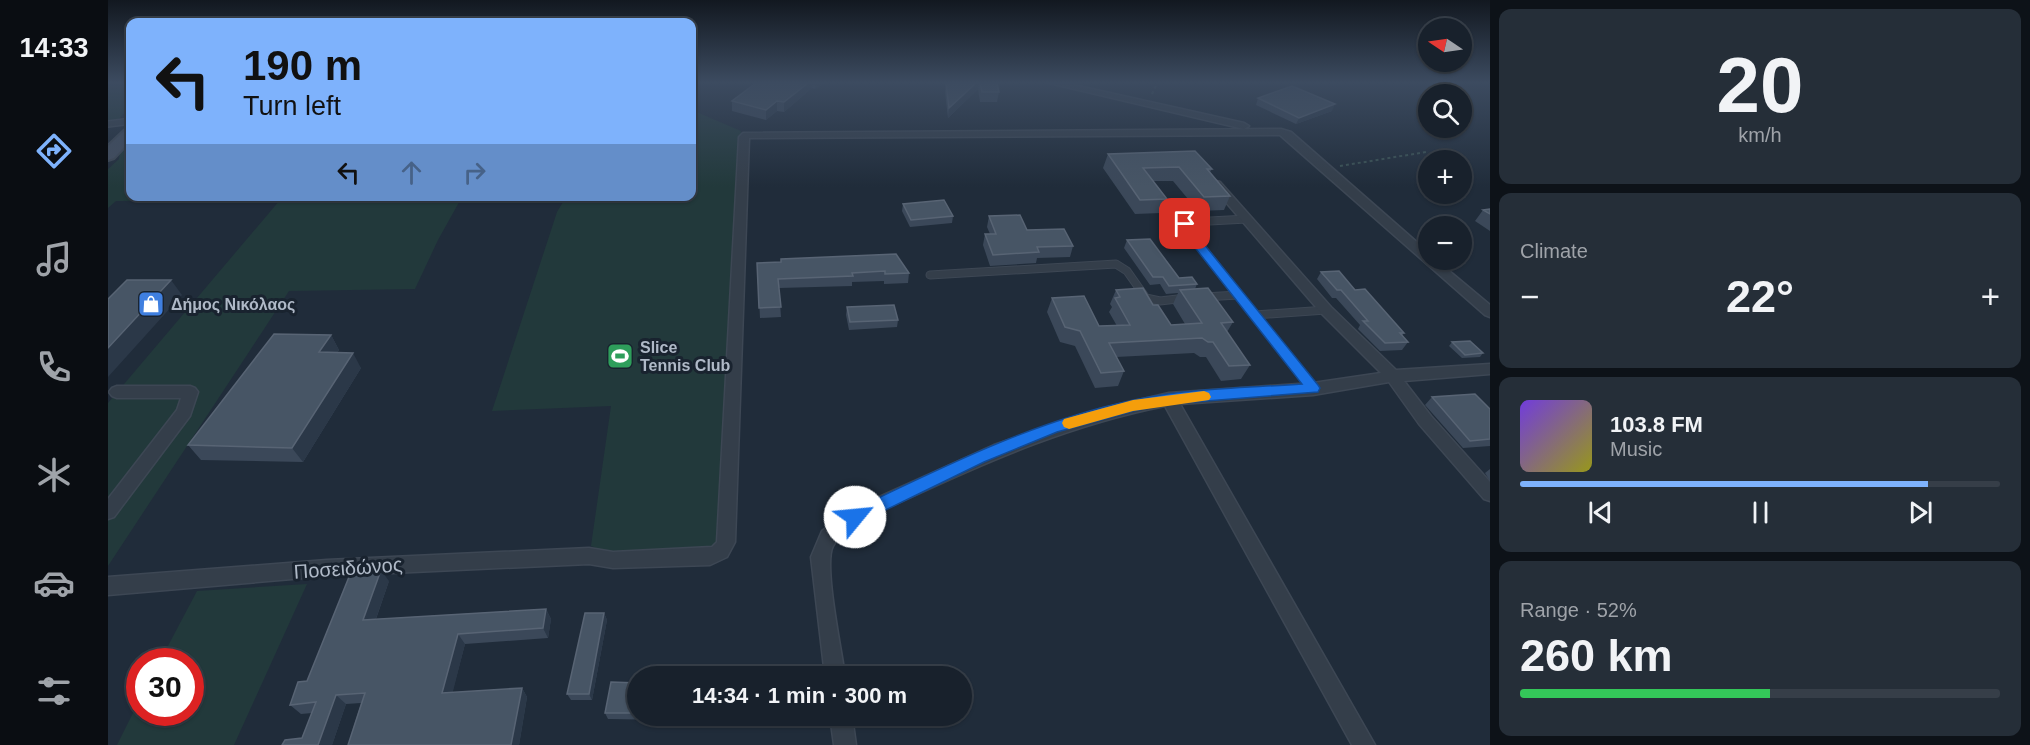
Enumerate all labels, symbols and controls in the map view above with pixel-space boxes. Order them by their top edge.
north arrow [1418,18,1472,72]
map controls [1418,18,1472,270]
text: 14:33 [19,33,89,63]
text: 20 [1717,41,1803,129]
icon: left [144,42,222,120]
text: 190 m [243,42,362,89]
button: search [1418,84,1472,138]
text: Turn left [243,91,341,121]
text: km/h [1738,124,1782,146]
icon: directions [33,130,75,172]
button: + [1418,150,1472,204]
icon: left [332,156,365,189]
icon: ahead [395,156,428,189]
icon: right [458,156,491,189]
pin [1159,198,1210,249]
icon: arrive [1168,207,1201,240]
button: − [1418,216,1472,270]
icon: music [33,238,75,280]
text: Climate [1520,240,1588,262]
text: 22° [1726,271,1794,322]
text: − [1520,278,1539,315]
text: + [1981,278,2000,315]
shop icon: Δήμος Νικόλαος [136,289,166,319]
place label: Δήμος Νικόλαος [171,296,295,314]
place label: Slice Tennis Club [640,339,731,374]
sports icon: Slice Tennis Club [605,341,635,371]
icon: phone [33,346,75,388]
text: 103.8 FM [1610,412,1703,437]
text: Music [1610,438,1662,460]
icon: climate [33,454,75,496]
position arrow [823,485,887,549]
icon: previous [1584,496,1617,529]
icon: pause [1744,496,1777,529]
icon: next [1904,496,1937,529]
street label: Ποσειδώνος [293,553,403,583]
icon: car [33,562,75,604]
text: Range · 52% [1520,599,1637,621]
text: 260 km [1520,630,1673,681]
speed limit sign: 30 [126,648,204,726]
icon: filters [33,670,75,712]
text: 14:34 · 1 min · 300 m [692,683,907,708]

